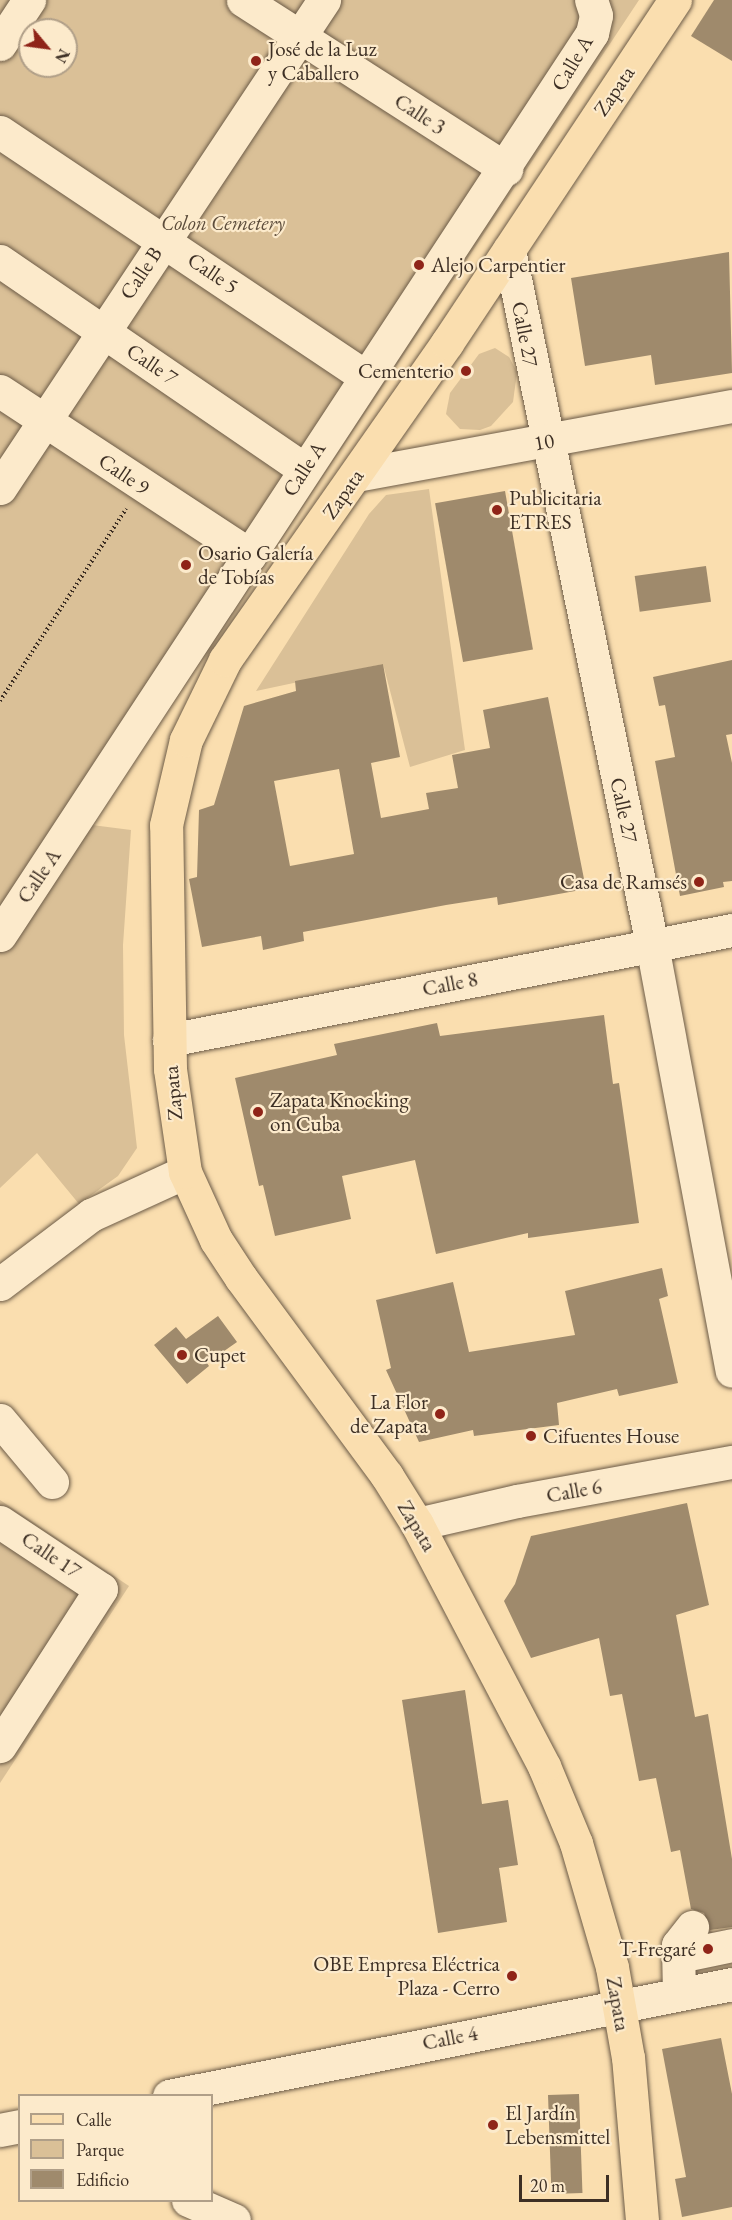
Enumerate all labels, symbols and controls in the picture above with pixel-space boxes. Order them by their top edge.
north arrow [18,18,78,78]
street label: Calle A [546,31,598,95]
place label: José de la Luz y Caballero [268,36,377,86]
text: N [50,45,75,67]
marker: José de la Luz y Caballero [249,54,263,68]
street label: Zapata [588,61,640,121]
street label: Calle 3 [390,88,450,140]
park label: Colon Cemetery [161,210,285,236]
street label: Calle B [114,242,168,304]
street label: Calle 5 [183,247,243,299]
place label: Alejo Carpentier [431,252,566,278]
marker: Alejo Carpentier [412,258,426,272]
street label: Calle 27 [506,299,544,369]
street label: Calle 7 [122,338,182,390]
place label: Cementerio [358,358,454,384]
marker: Cementerio [459,364,473,378]
street label: 10 [532,428,556,456]
street label: Calle A [277,437,331,501]
street label: Calle 9 [94,448,154,500]
street label: Zapata [317,464,369,524]
place label: Publicitaria ETRES [509,485,602,535]
marker: Publicitaria ETRES [490,503,504,517]
place label: Osario Galería de Tobías [198,540,313,590]
marker: Osario Galería de Tobías [179,558,193,572]
street label: Calle 27 [605,775,643,845]
street label: Calle A [12,844,66,908]
place label: Casa de Ramsés [560,869,687,895]
marker: Casa de Ramsés [692,875,706,889]
street label: Calle 8 [420,966,480,1002]
street label: Zapata [158,1065,188,1121]
place label: Zapata Knocking on Cuba [270,1087,409,1137]
marker: Zapata Knocking on Cuba [251,1105,265,1119]
place label: Cupet [194,1342,246,1368]
marker: Cupet [175,1348,189,1362]
place label: La Flor de Zapata [350,1389,428,1439]
marker: La Flor de Zapata [433,1407,447,1421]
place label: Cifuentes House [543,1423,679,1449]
marker: Cifuentes House [524,1429,538,1443]
street label: Calle 6 [544,1474,604,1508]
street label: Zapata [392,1496,442,1556]
street label: Calle 17 [17,1526,85,1584]
place label: T-Fregaré [619,1936,696,1962]
marker: T-Fregaré [701,1942,715,1956]
place label: OBE Empresa Eléctrica Plaza - Cerro [313,1951,500,2001]
marker: OBE Empresa Eléctrica Plaza - Cerro [505,1969,519,1983]
street label: Zapata [601,1975,635,2033]
street label: Calle 4 [420,2020,480,2056]
legend [18,2094,213,2202]
place label: El Jardín Lebensmittel [505,2100,610,2150]
text: Calle [76,2108,112,2131]
marker: El Jardín Lebensmittel [486,2118,500,2132]
text: Parque [76,2138,124,2161]
scale bar [522,2163,612,2201]
text: Edificio [76,2168,129,2191]
text: 20 m [530,2174,565,2197]

